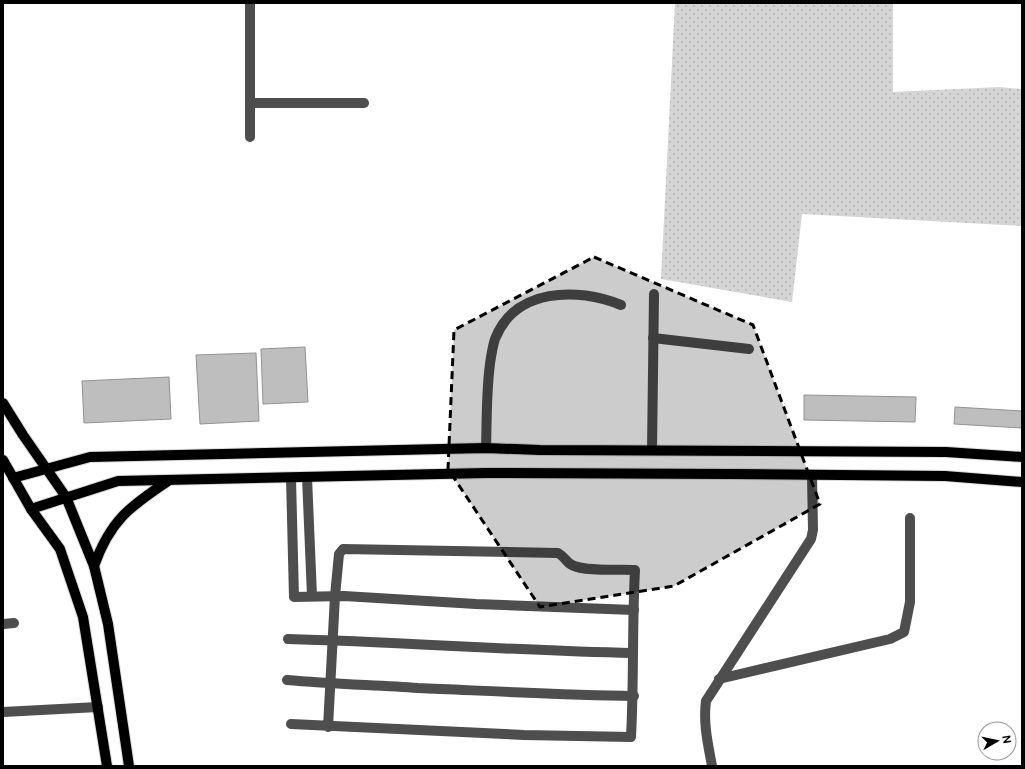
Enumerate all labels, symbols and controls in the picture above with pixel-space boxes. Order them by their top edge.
north arrow [977,721,1017,761]
text: N [1000,734,1013,745]

